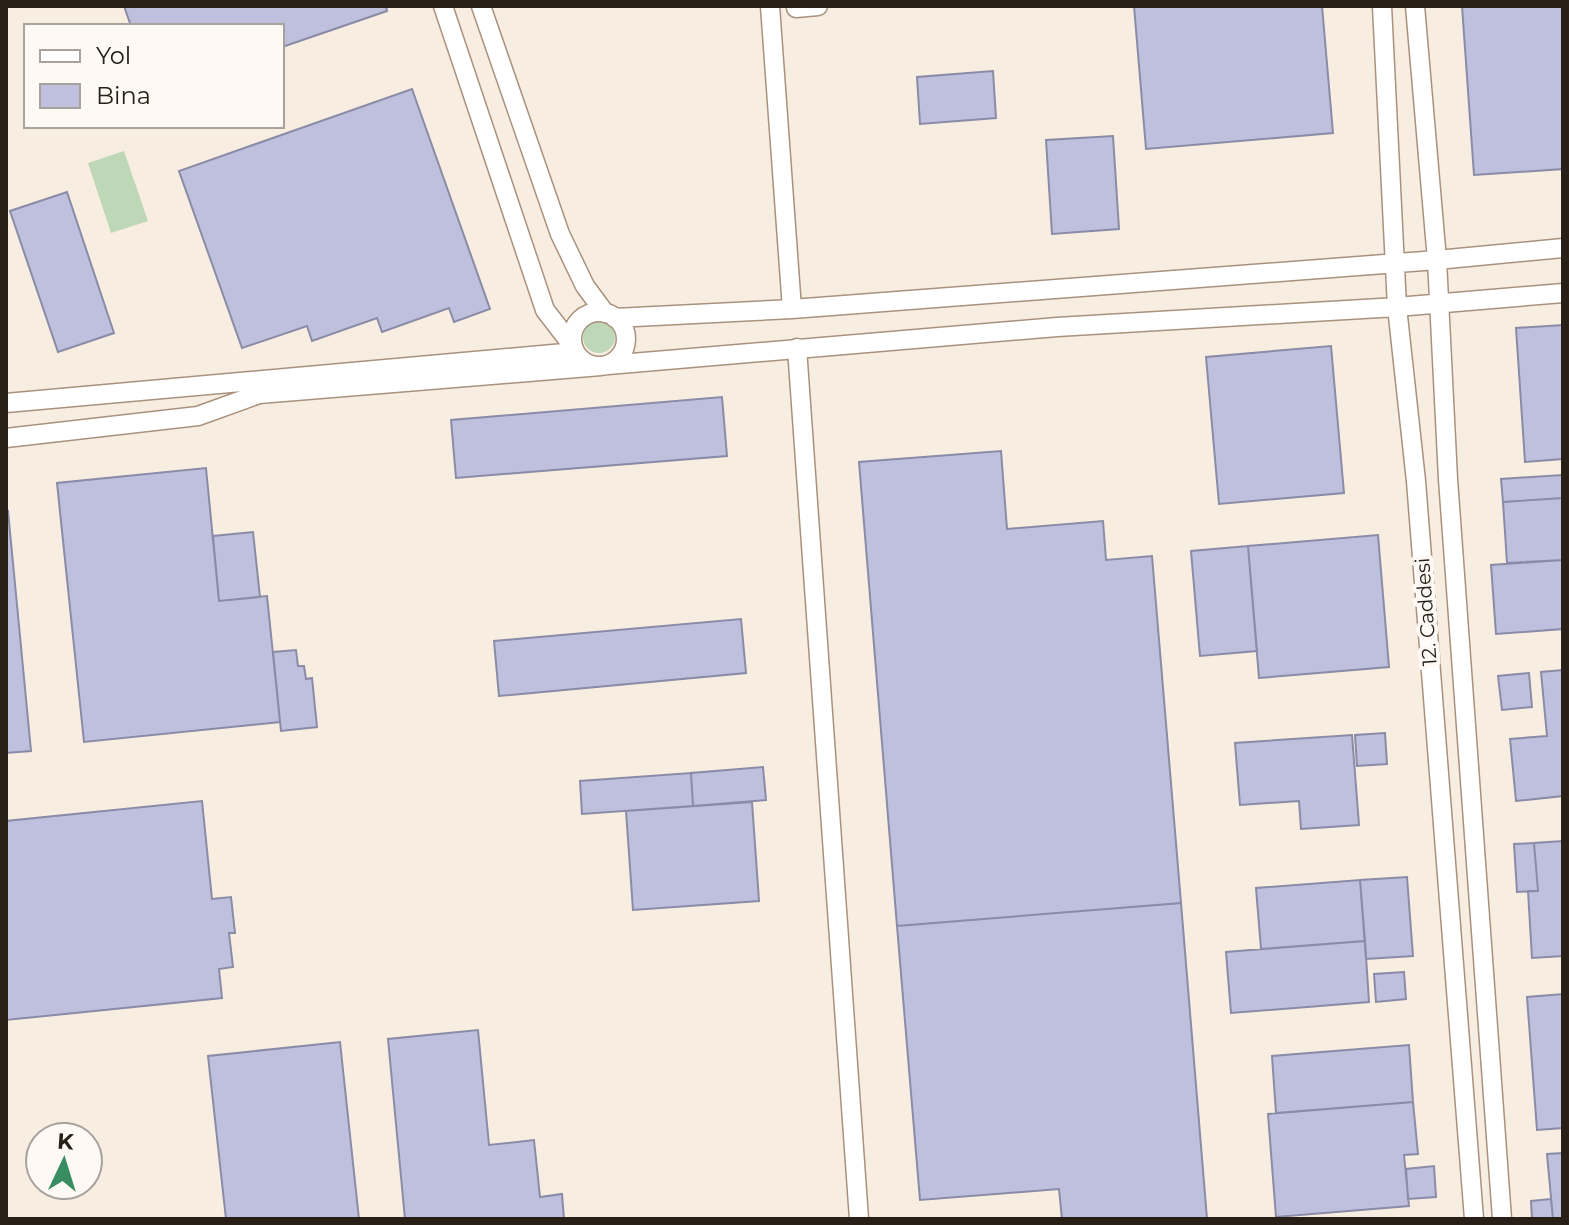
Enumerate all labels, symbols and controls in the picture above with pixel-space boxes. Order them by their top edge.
legend [24,24,284,128]
text: Yol [96,41,131,70]
text: Bina [96,81,151,110]
street label: 12. Caddesi [1410,557,1442,667]
north arrow [24,1121,104,1201]
text: K [56,1128,75,1156]

